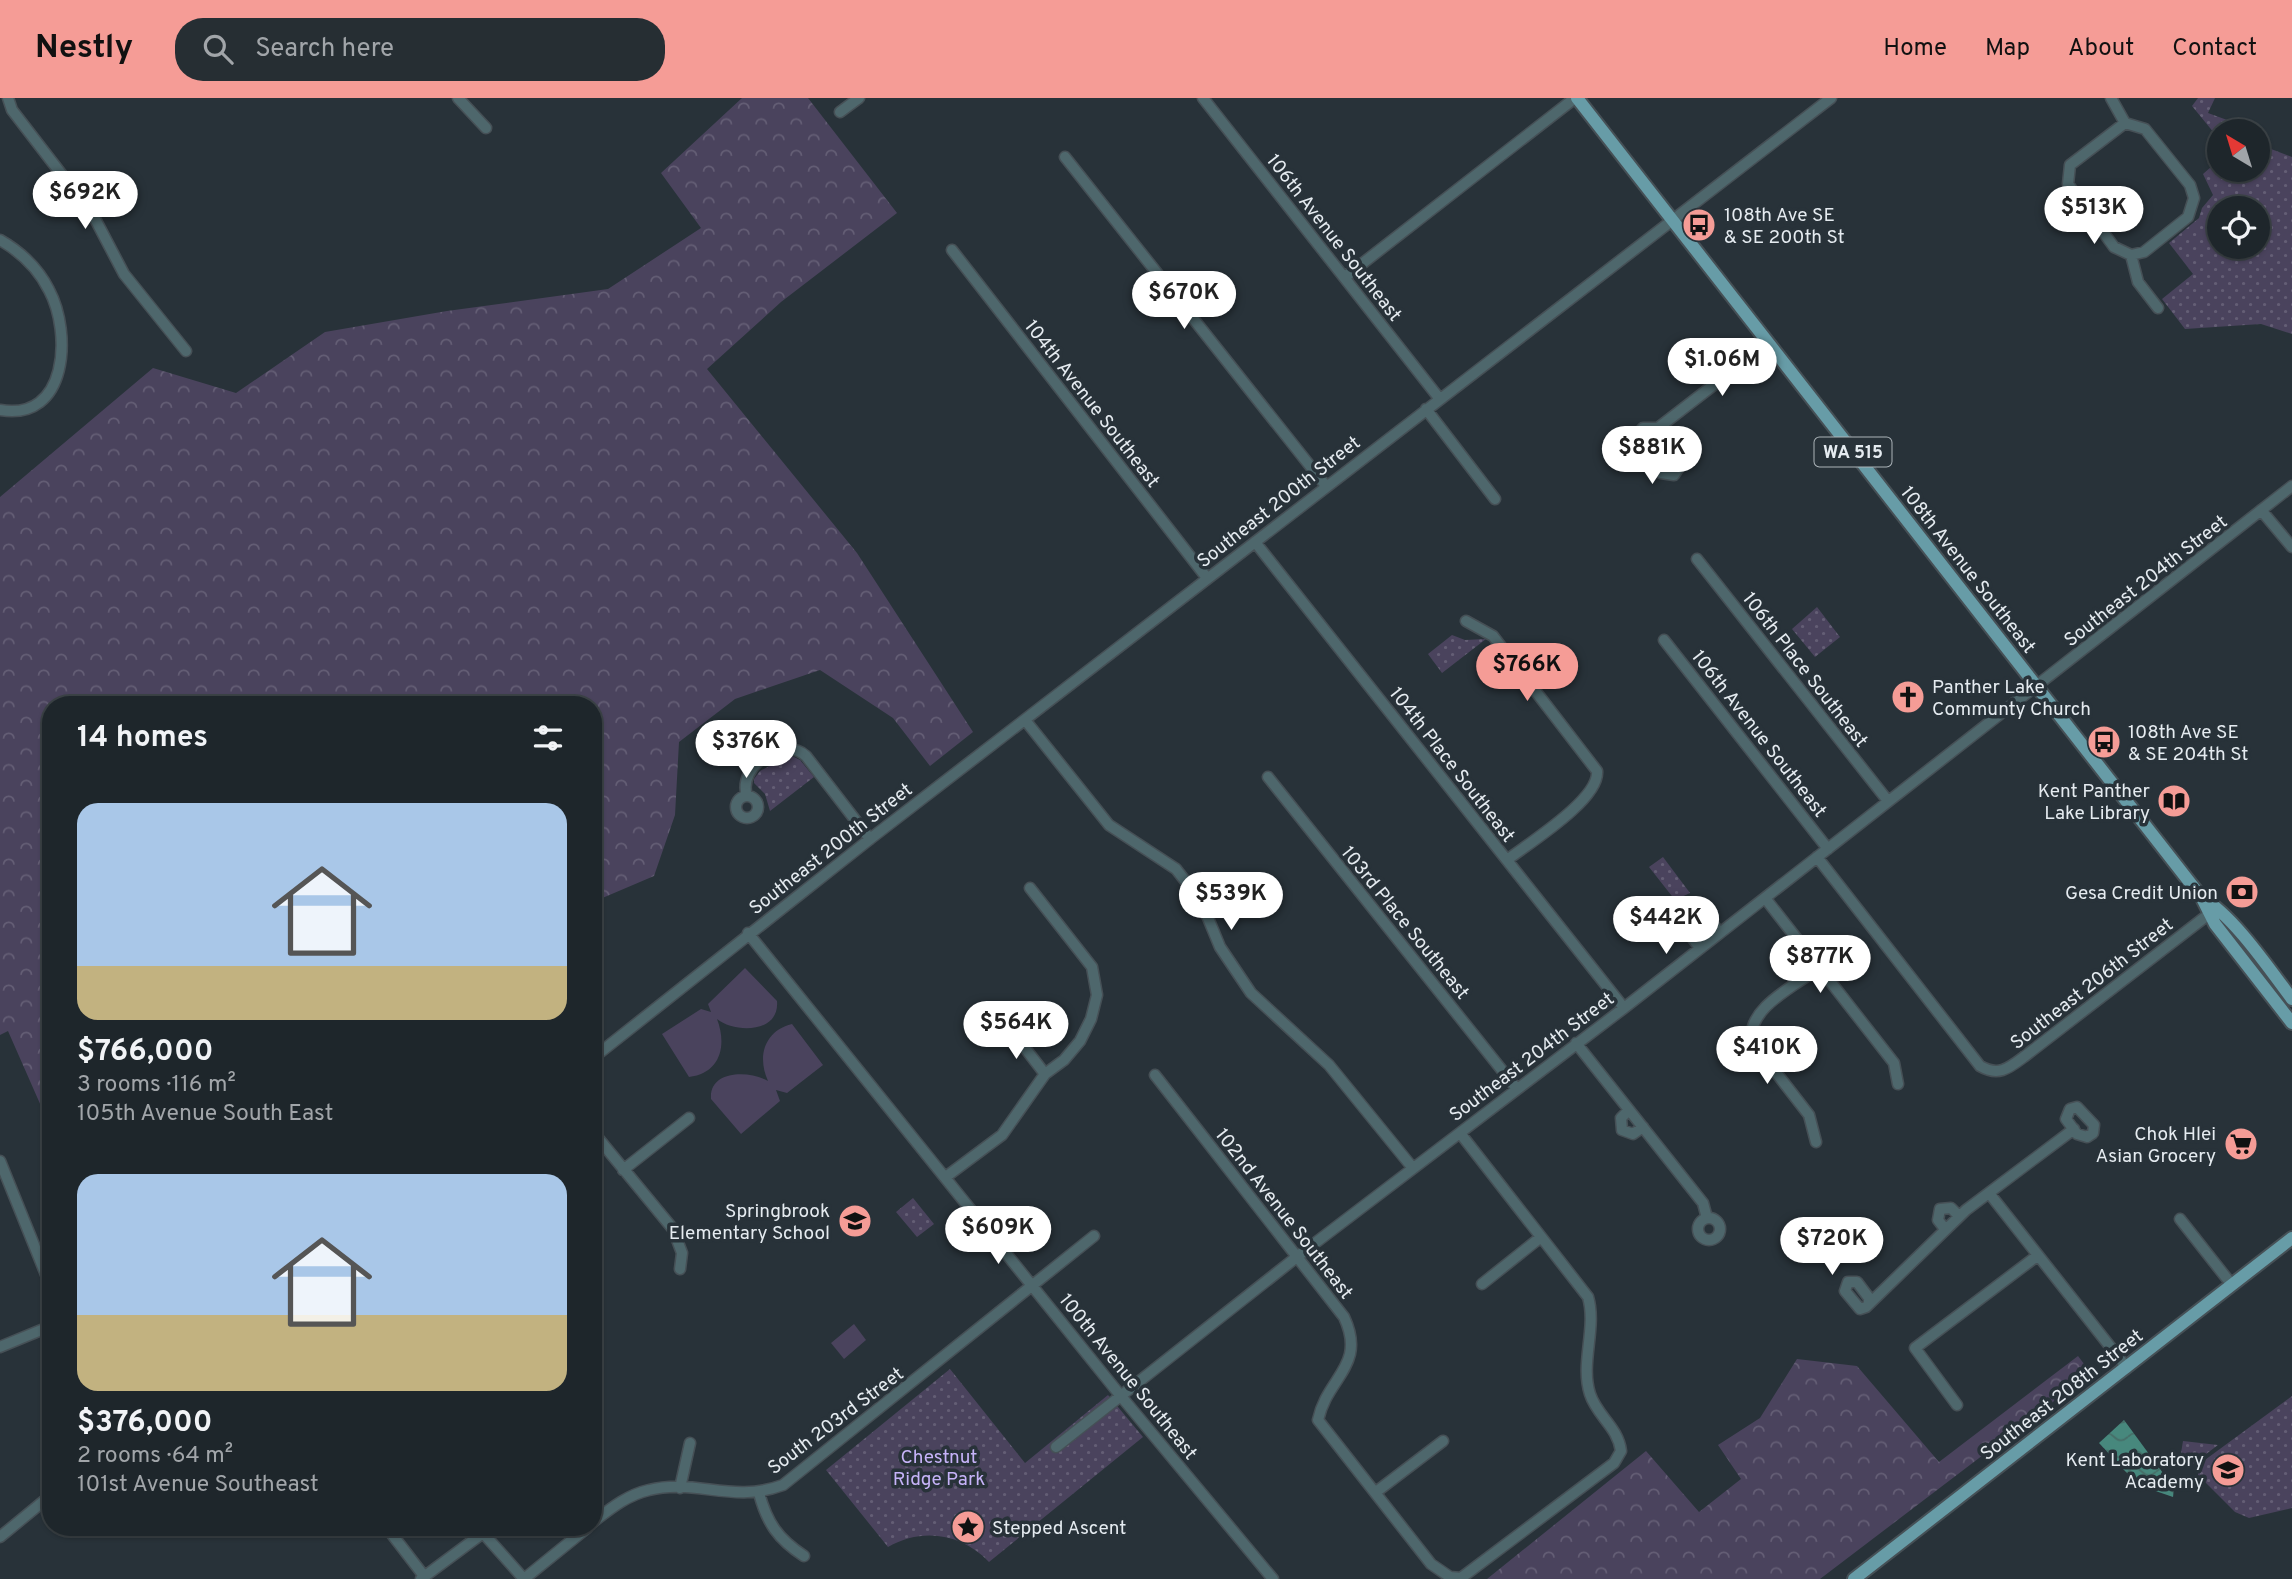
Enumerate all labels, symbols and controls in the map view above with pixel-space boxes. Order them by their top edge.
search box [175,18,665,81]
text: Nestly [35,28,133,70]
icon: search [199,30,237,68]
text: Search here [255,33,394,66]
text: Home [1883,34,1947,64]
text: Map [1985,34,2030,64]
text: About [2068,34,2134,64]
text: Contact [2172,34,2257,64]
north arrow [2207,119,2270,182]
map controls [2207,119,2270,259]
street label: 106th Avenue Southeast [1261,150,1406,327]
pin: $692K [36,172,134,231]
text: $692K [49,179,121,208]
pin: $513K [2045,186,2143,246]
text: $513K [2060,194,2128,223]
button: locate [2207,196,2270,259]
place label: 108th Ave SE & SE 200th St [1724,204,1845,250]
bus stop icon: 108th Ave SE & SE 200th St [1680,206,1718,244]
pin: $670K [1135,272,1233,331]
text: $670K [1148,279,1220,308]
street label: 104th Avenue Southeast [1018,316,1164,493]
pin: $1.06M [1665,338,1779,398]
text: $1.06M [1684,346,1760,375]
pin: $881K [1603,426,1701,486]
street label: Southeast 200th Street [1193,431,1366,574]
text: $881K [1618,434,1686,463]
road number: WA 515 [1814,438,1892,466]
street label: 108th Avenue Southeast [1895,482,2040,659]
street label: Southeast 204th Street [2060,510,2233,653]
street label: 106th Place Southeast [1736,588,1872,753]
pin: $766K [1478,644,1576,703]
street label: 106th Avenue Southeast [1686,646,1831,823]
text: $766K [1492,651,1562,680]
place label: Panther Lake Communty Church [1932,676,2091,722]
church icon: Panther Lake Communty Church [1889,678,1927,716]
street label: 104th Place Southeast [1383,683,1520,848]
icon: filters [529,719,567,757]
text: 14 homes [77,720,208,757]
pin: $376K [697,720,795,780]
place label: 108th Ave SE & SE 204th St [2128,721,2249,767]
bus stop icon: 108th Ave SE & SE 204th St [2085,723,2123,761]
text: $376K [712,728,780,757]
street label: Southeast 200th Street [745,778,918,921]
place label: Kent Panther Lake Library [2038,780,2151,826]
library icon: Kent Panther Lake Library [2155,782,2193,820]
street label: 103rd Place Southeast [1335,842,1474,1005]
icon: home [259,848,385,974]
pin: $539K [1182,872,1280,932]
bank icon: Gesa Credit Union [2223,873,2261,911]
text: $539K [1195,880,1267,909]
place label: Gesa Credit Union [2065,882,2218,906]
pin: $442K [1617,896,1715,956]
text: $442K [1629,904,1703,933]
street label: Southeast 206th Street [2006,914,2178,1056]
pin: $877K [1771,936,1869,995]
text: $877K [1786,943,1854,972]
street label: Southeast 204th Street [1445,988,1619,1128]
pin: $564K [967,1002,1065,1061]
text: $564K [979,1009,1053,1038]
pin: $410K [1718,1026,1816,1086]
text: $766,000 [77,1034,214,1071]
text: $410K [1732,1034,1802,1063]
text: 3 rooms · 116 m² [77,1071,236,1100]
text: 105th Avenue South East [77,1100,333,1129]
place label: Chok Hlei Asian Grocery [2095,1123,2216,1169]
street label: 102nd Avenue Southeast [1209,1124,1358,1305]
supermarket icon: Chok Hlei Asian Grocery [2222,1125,2260,1163]
place label: Springbrook Elementary School [669,1200,830,1246]
school or university icon: Springbrook Elementary School [836,1202,874,1240]
pin: $609K [949,1206,1047,1266]
text: $609K [961,1214,1035,1243]
pin: $720K [1783,1218,1881,1277]
icon: home [259,1219,385,1345]
text: $720K [1796,1225,1868,1254]
street label: 100th Avenue Southeast [1053,1289,1202,1465]
street label: Southeast 208th Street [1976,1325,2148,1467]
street label: South 203rd Street [764,1363,909,1481]
text: $376,000 [77,1405,213,1442]
text: 2 rooms · 64 m² [77,1442,233,1471]
park label: Chestnut Ridge Park [893,1446,985,1492]
place label: Kent Laboratory Academy [2066,1449,2204,1495]
school or university icon: Kent Laboratory Academy [2209,1451,2247,1489]
text: 101st Avenue Southeast [77,1471,319,1500]
place icon: Stepped Ascent [949,1508,987,1546]
place label: Stepped Ascent [992,1517,1126,1541]

